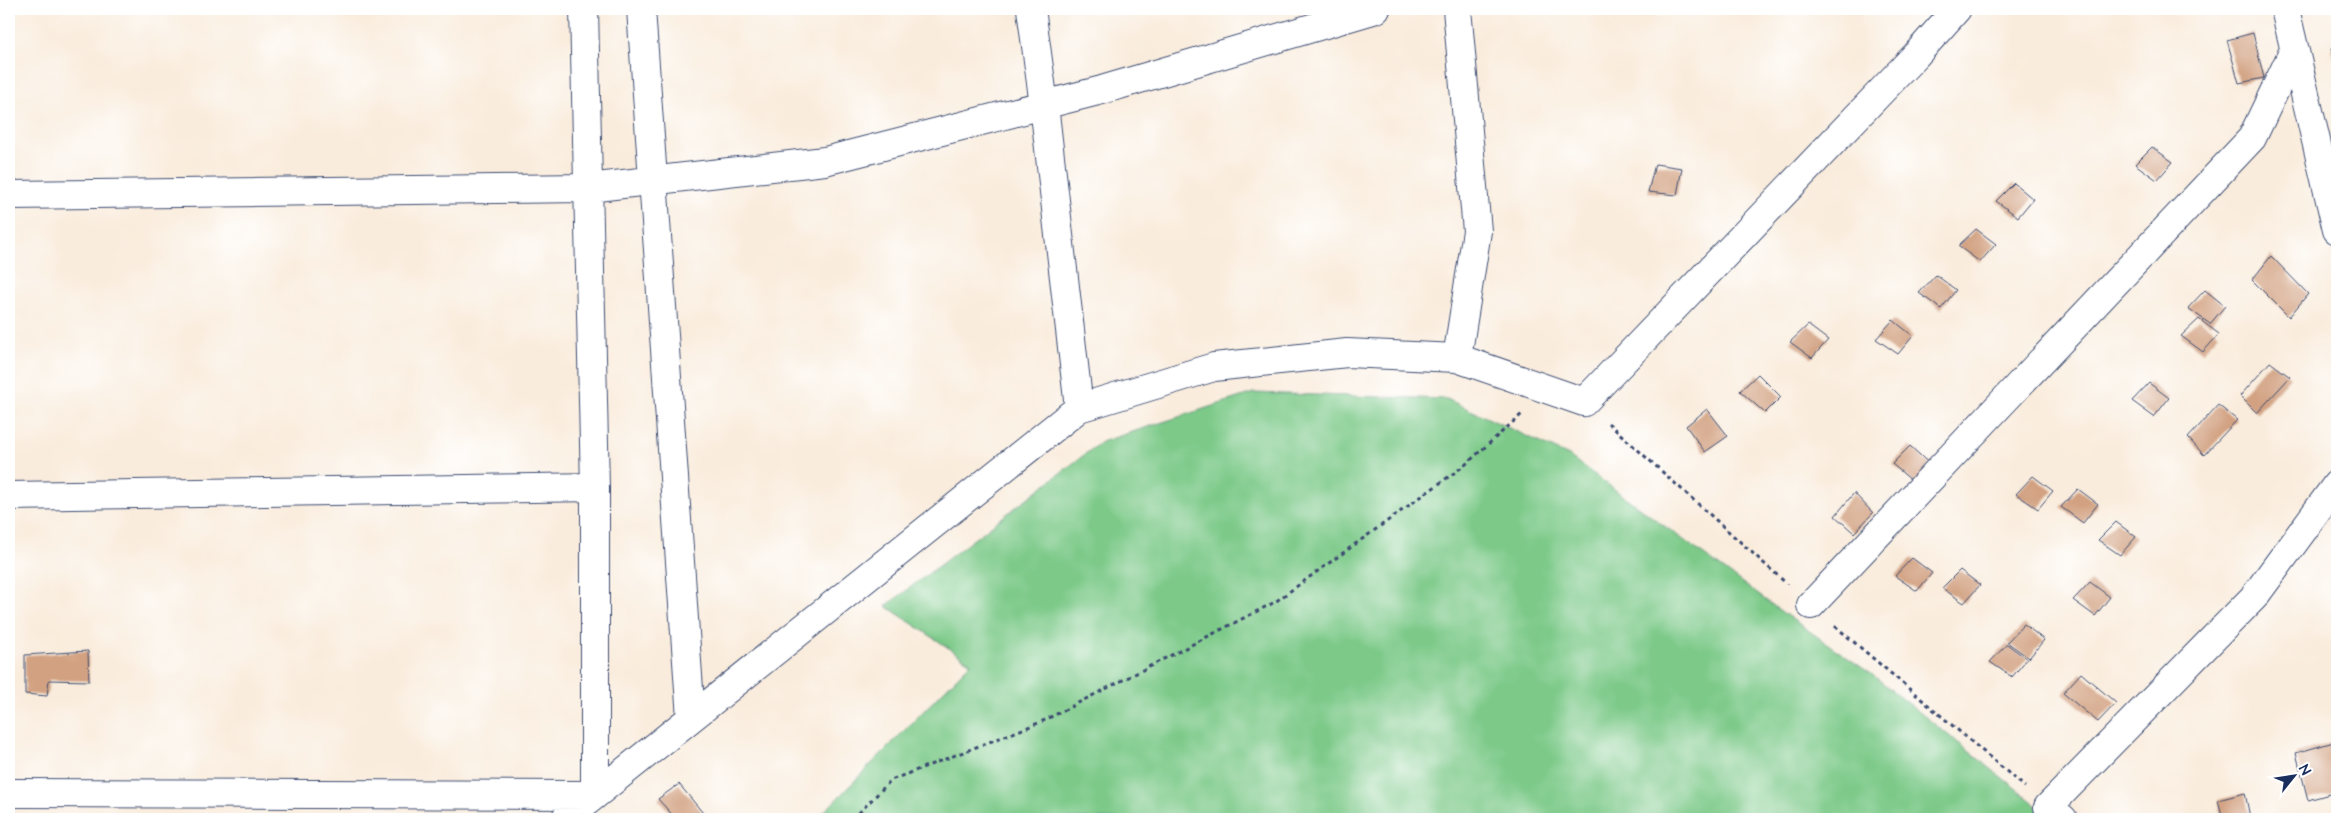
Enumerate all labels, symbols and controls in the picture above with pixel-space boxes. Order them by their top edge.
north arrow [2268,750,2318,800]
text: N [2294,761,2315,779]

